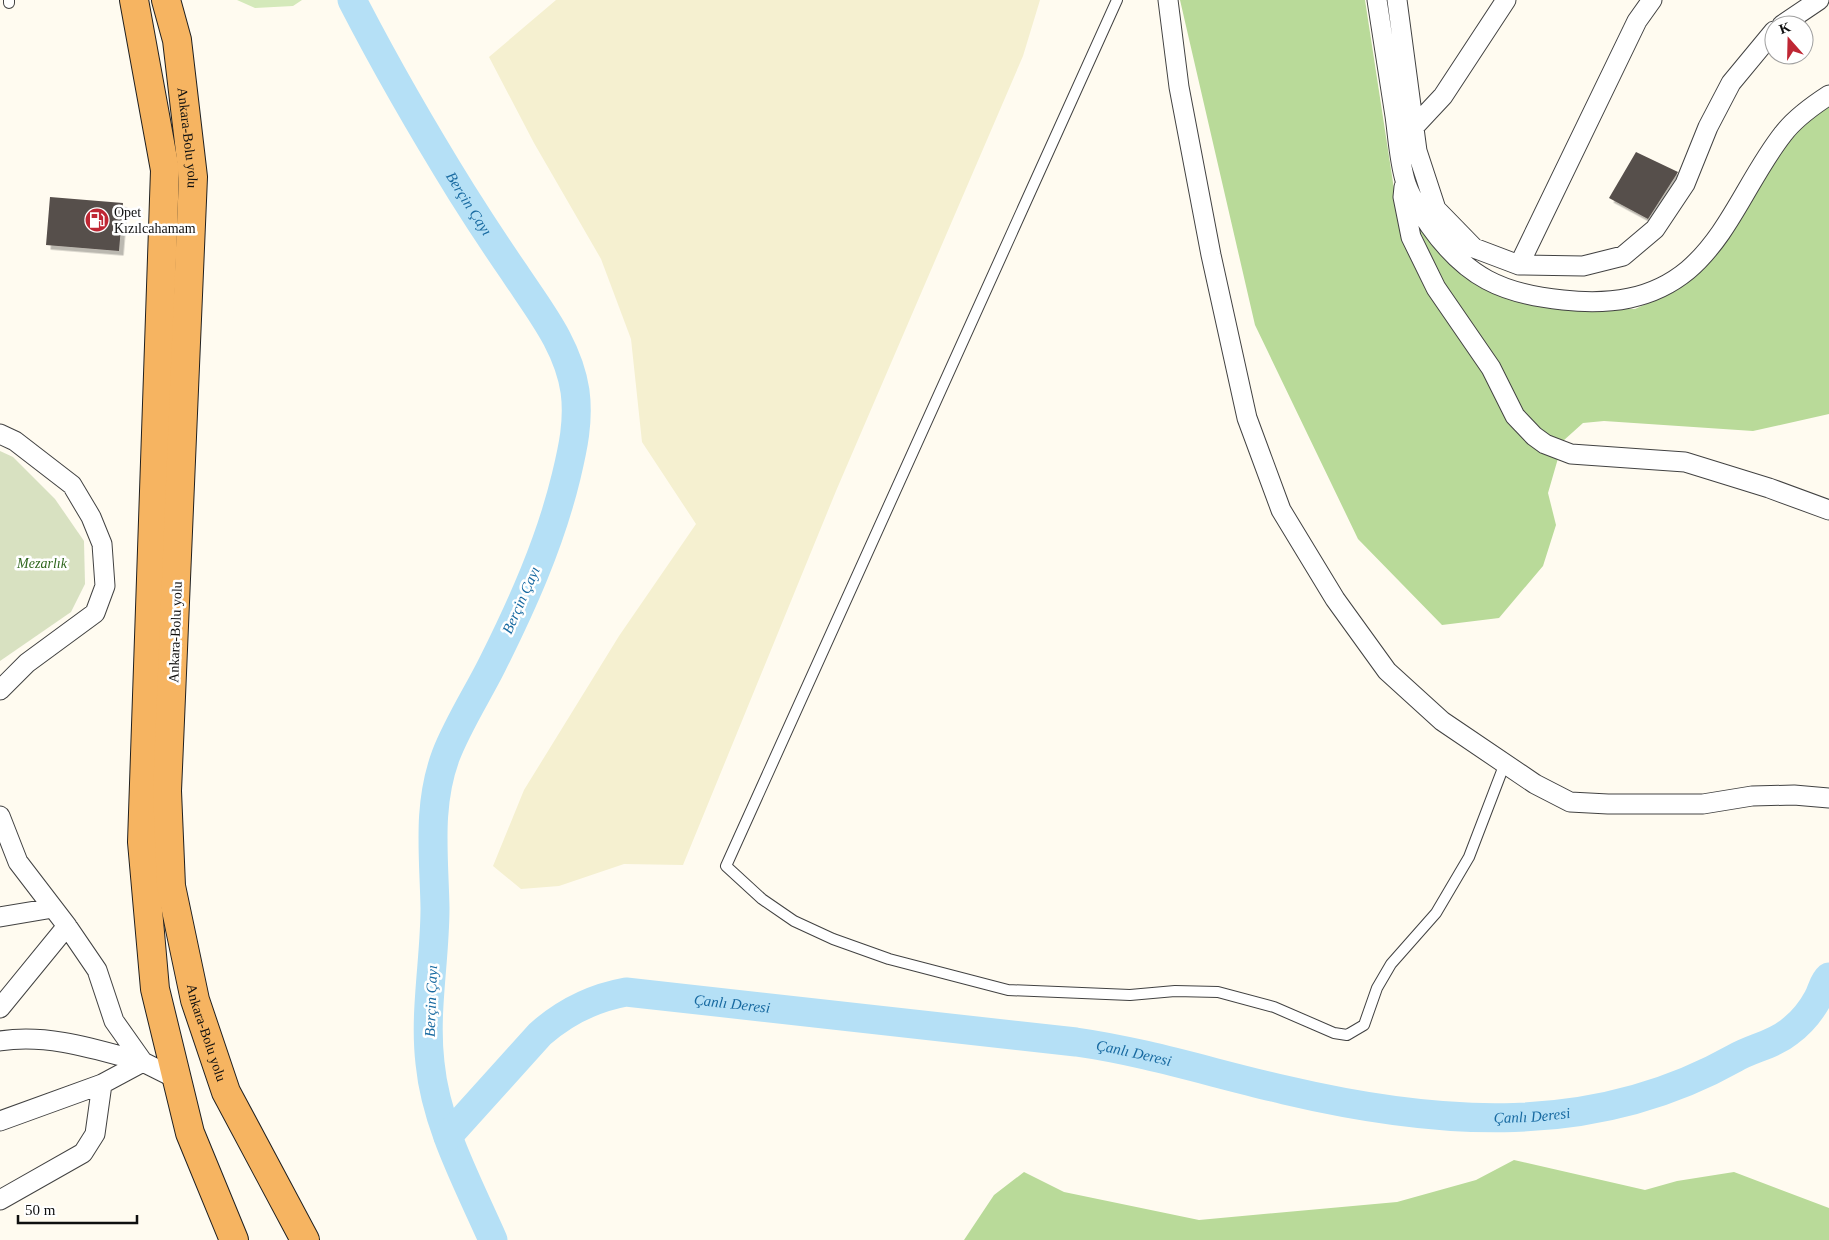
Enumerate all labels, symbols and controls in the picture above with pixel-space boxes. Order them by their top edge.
north arrow [1764,15,1814,65]
text: K [1777,19,1793,37]
street label: Ankara-Bolu yolu [175,87,200,189]
water label: Berçin Çayı [443,169,495,238]
place label: Opet Kızılcahamam [114,205,196,236]
fuel station icon: Opet Kızılcahamam [84,207,110,233]
park label: Mezarlık [16,556,68,571]
water label: Berçin Çayı [499,564,543,636]
street label: Ankara-Bolu yolu [166,581,185,683]
water label: Berçin Çayı [422,965,440,1037]
street label: Ankara-Bolu yolu [184,983,229,1083]
water label: Çanlı Deresi [693,992,771,1016]
water label: Çanlı Deresi [1095,1037,1173,1069]
water label: Çanlı Deresi [1494,1105,1571,1126]
scale bar [18,1192,136,1224]
text: 50 m [25,1202,56,1218]

